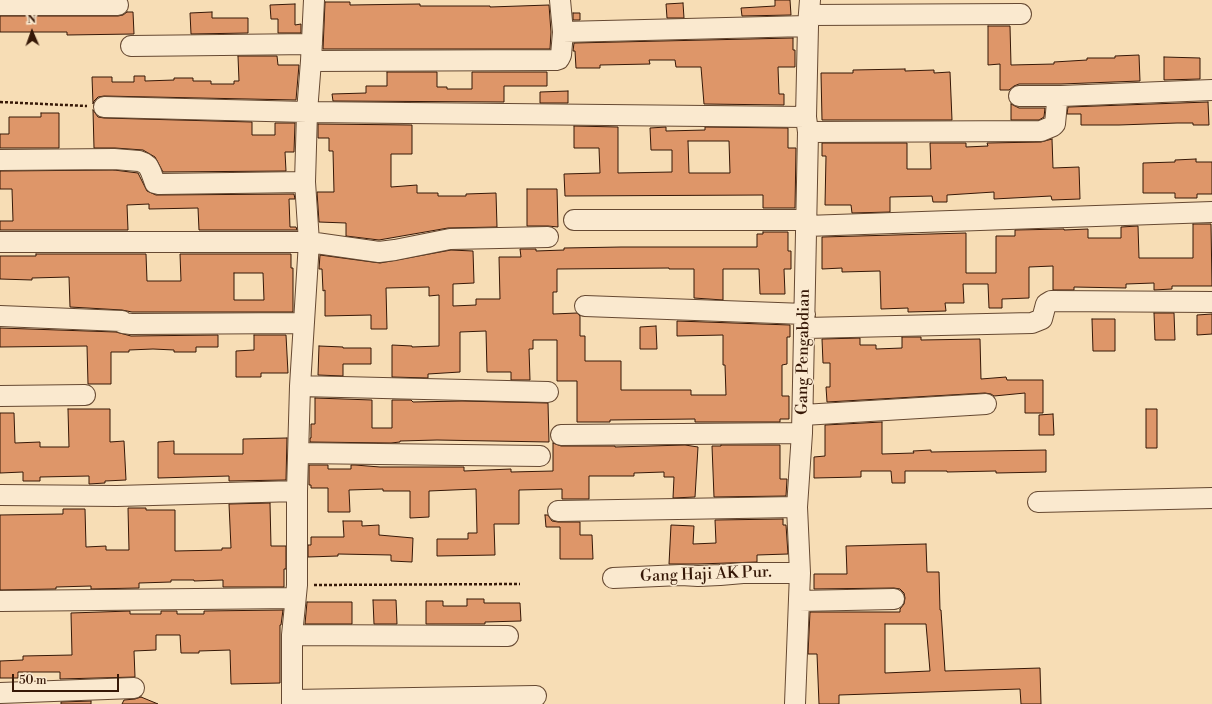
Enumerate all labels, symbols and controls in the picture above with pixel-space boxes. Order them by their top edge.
north arrow [12,12,52,52]
text: N [27,13,36,27]
street label: Gang Pengabdian [793,289,815,415]
street label: Gang Haji AK Pur. [640,563,772,587]
scale bar [14,666,121,692]
text: 50 m [19,673,47,688]

